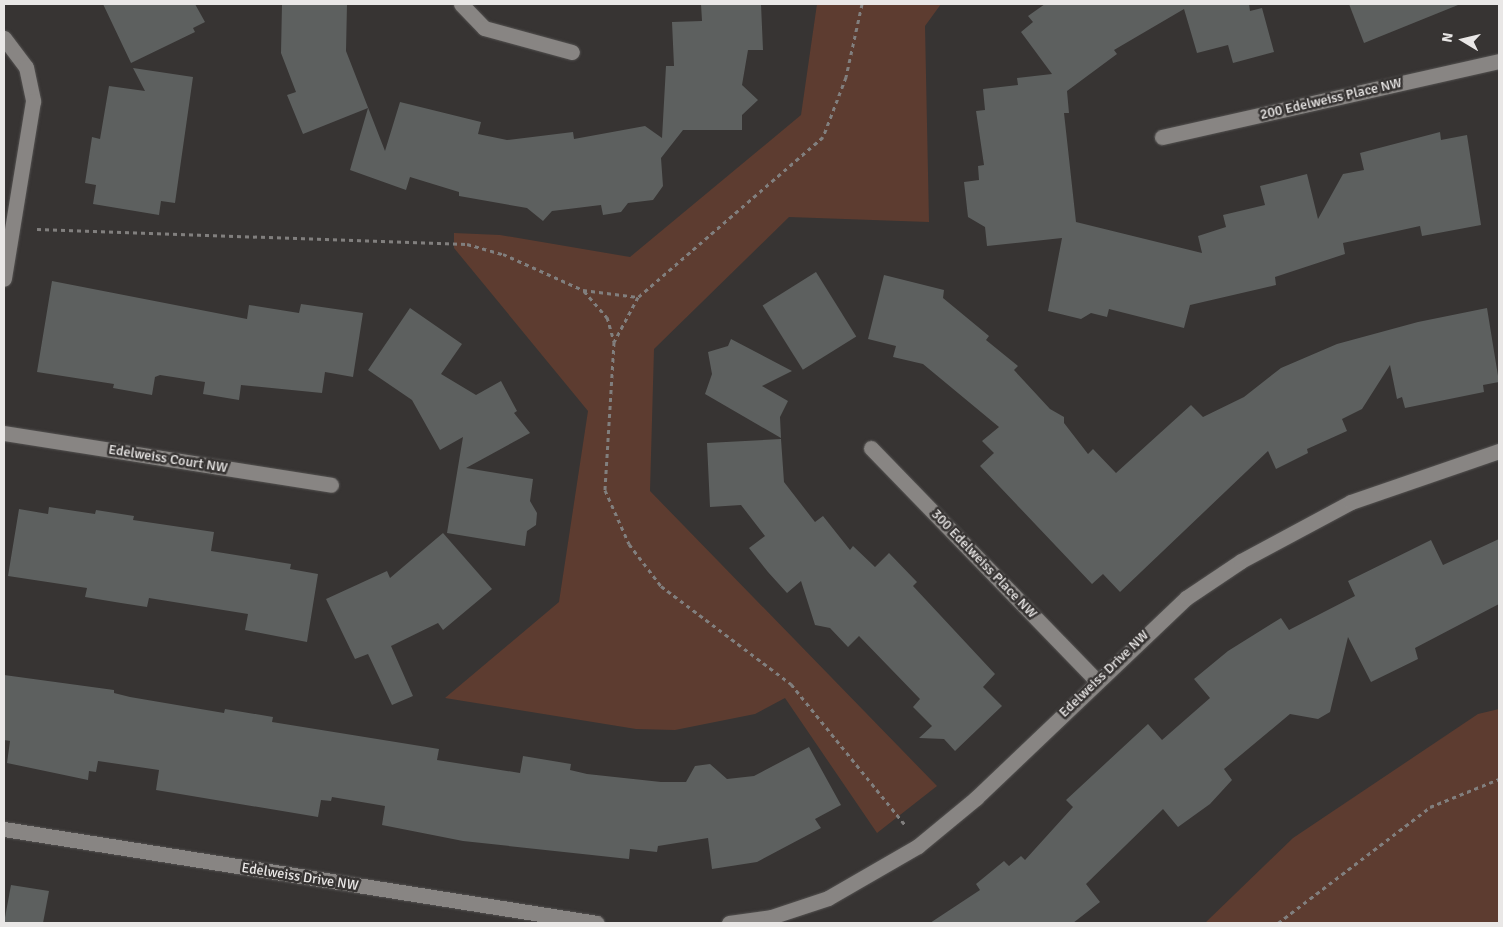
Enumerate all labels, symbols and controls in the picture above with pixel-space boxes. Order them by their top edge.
north arrow [1438,15,1488,65]
text: N [1439,31,1457,44]
street label: 200 Edelweiss Place NW [1258,74,1404,124]
street label: Edelweiss Court NW [107,441,229,477]
street label: 300 Edelweiss Place NW [928,506,1040,622]
street label: Edelweiss Drive NW [1056,627,1152,721]
street label: Edelweiss Drive NW [240,859,360,895]

